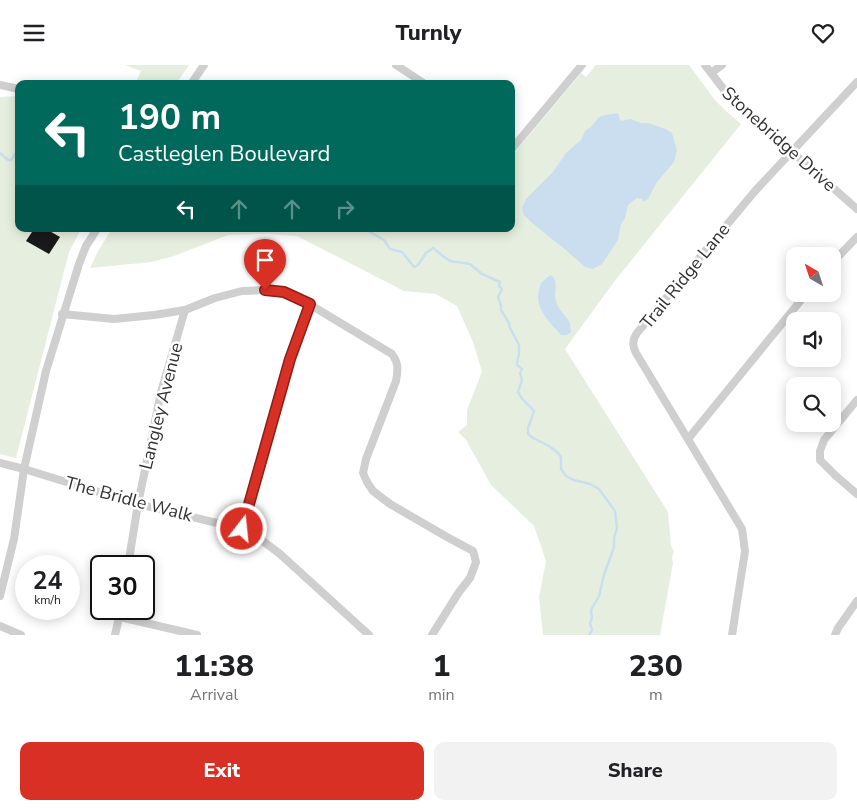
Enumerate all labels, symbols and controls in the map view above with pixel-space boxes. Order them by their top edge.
text: Turnly [395,18,462,48]
icon: menu [20,19,48,47]
icon: heart [809,19,837,47]
street label: Stonebridge Drive [717,81,841,197]
text: 190 m [118,94,221,141]
icon: left [35,100,100,165]
text: Castleglen Boulevard [118,139,330,169]
icon: left [172,195,200,223]
icon: ahead [225,195,253,223]
icon: ahead [278,195,306,223]
icon: right [331,195,359,223]
street label: Trail Ridge Lane [635,218,735,334]
pin [244,239,286,290]
icon: arrive [251,246,279,274]
north arrow [786,247,841,303]
map controls [786,247,841,432]
button: sound [786,312,841,367]
street label: Langley Avenue [134,340,188,472]
button: search [786,377,841,432]
street label: The Bridle Walk [63,471,196,528]
position arrow [215,502,267,554]
speed limit sign: 30 [90,555,155,620]
text: 24 [32,564,63,598]
text: km/h [34,592,61,608]
text: 11:38 [174,646,254,687]
text: 1 [432,646,450,687]
text: 230 [629,646,683,687]
text: Arrival [190,684,238,706]
text: min [428,684,455,706]
text: m [649,684,663,706]
button: Exit [20,742,424,800]
button: Share [434,742,837,800]

